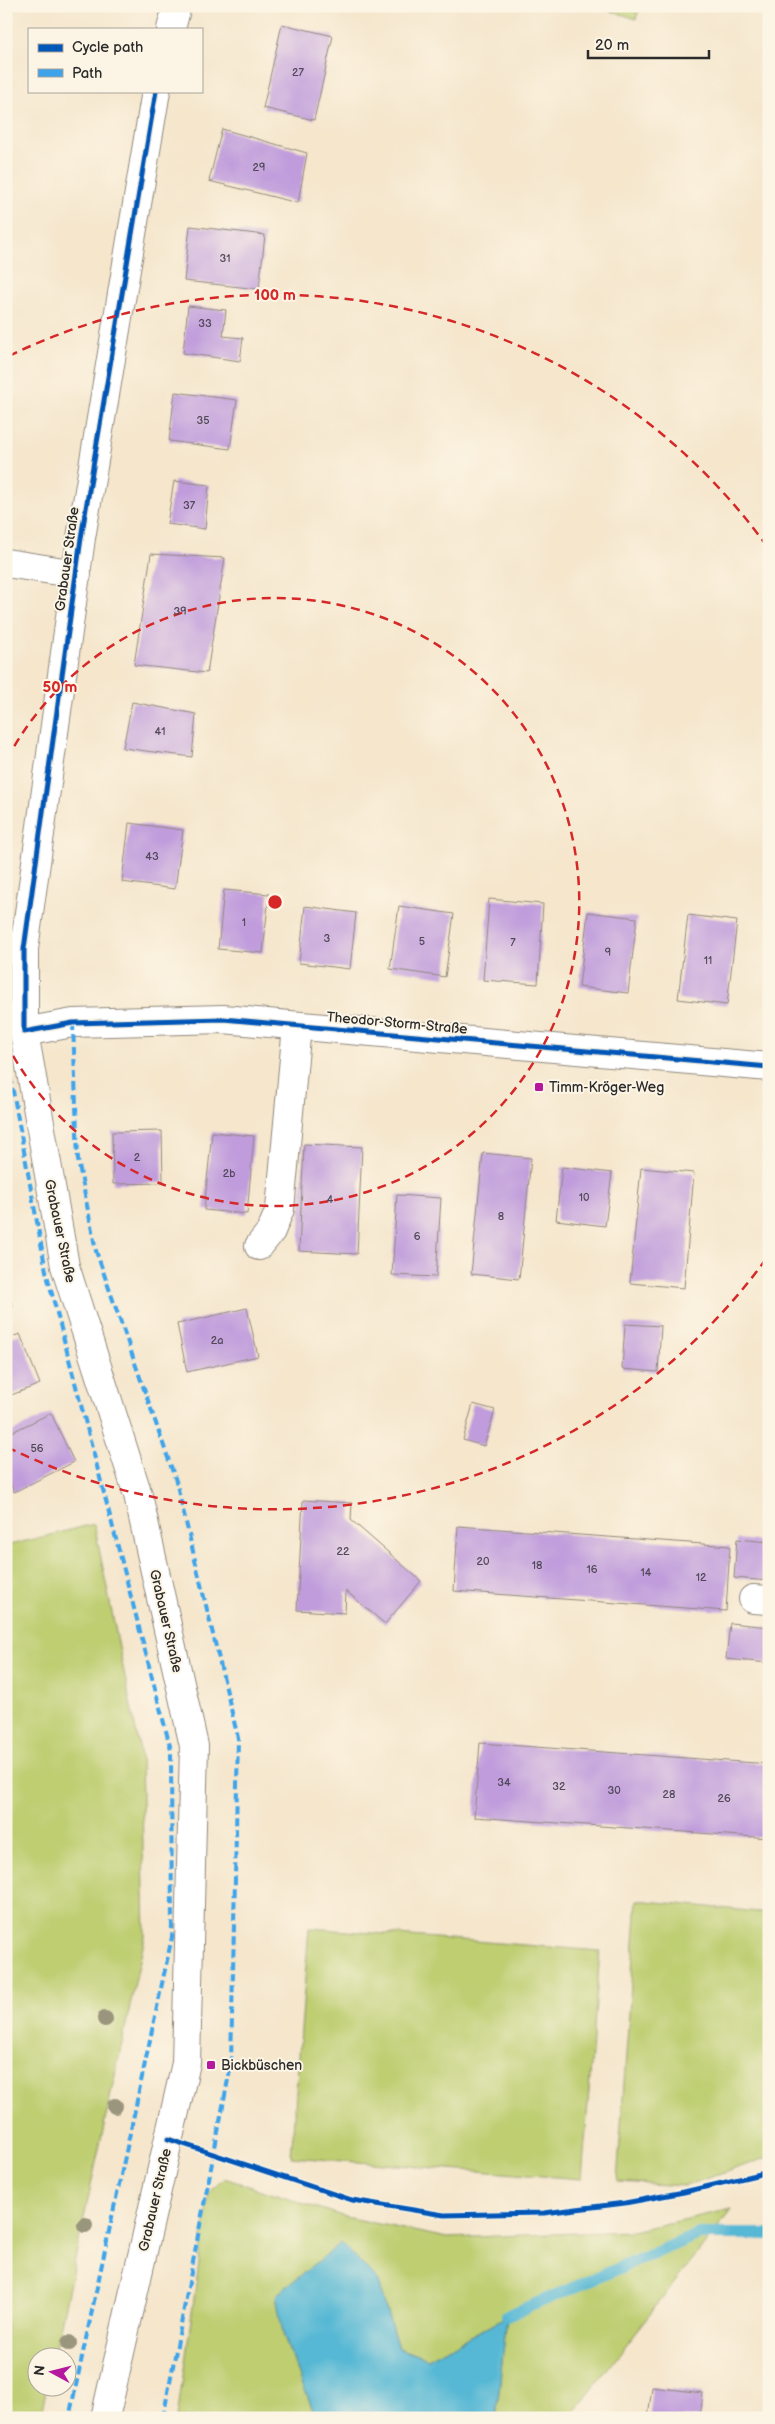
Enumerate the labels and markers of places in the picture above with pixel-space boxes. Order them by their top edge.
centre of rings [266,893,284,911]
place label: Timm-Kröger-Weg [549,1079,664,1096]
marker: Timm-Kröger-Weg [533,1081,545,1093]
place label: Bickbüschen [221,2057,302,2074]
marker: Bickbüschen [205,2059,217,2071]

